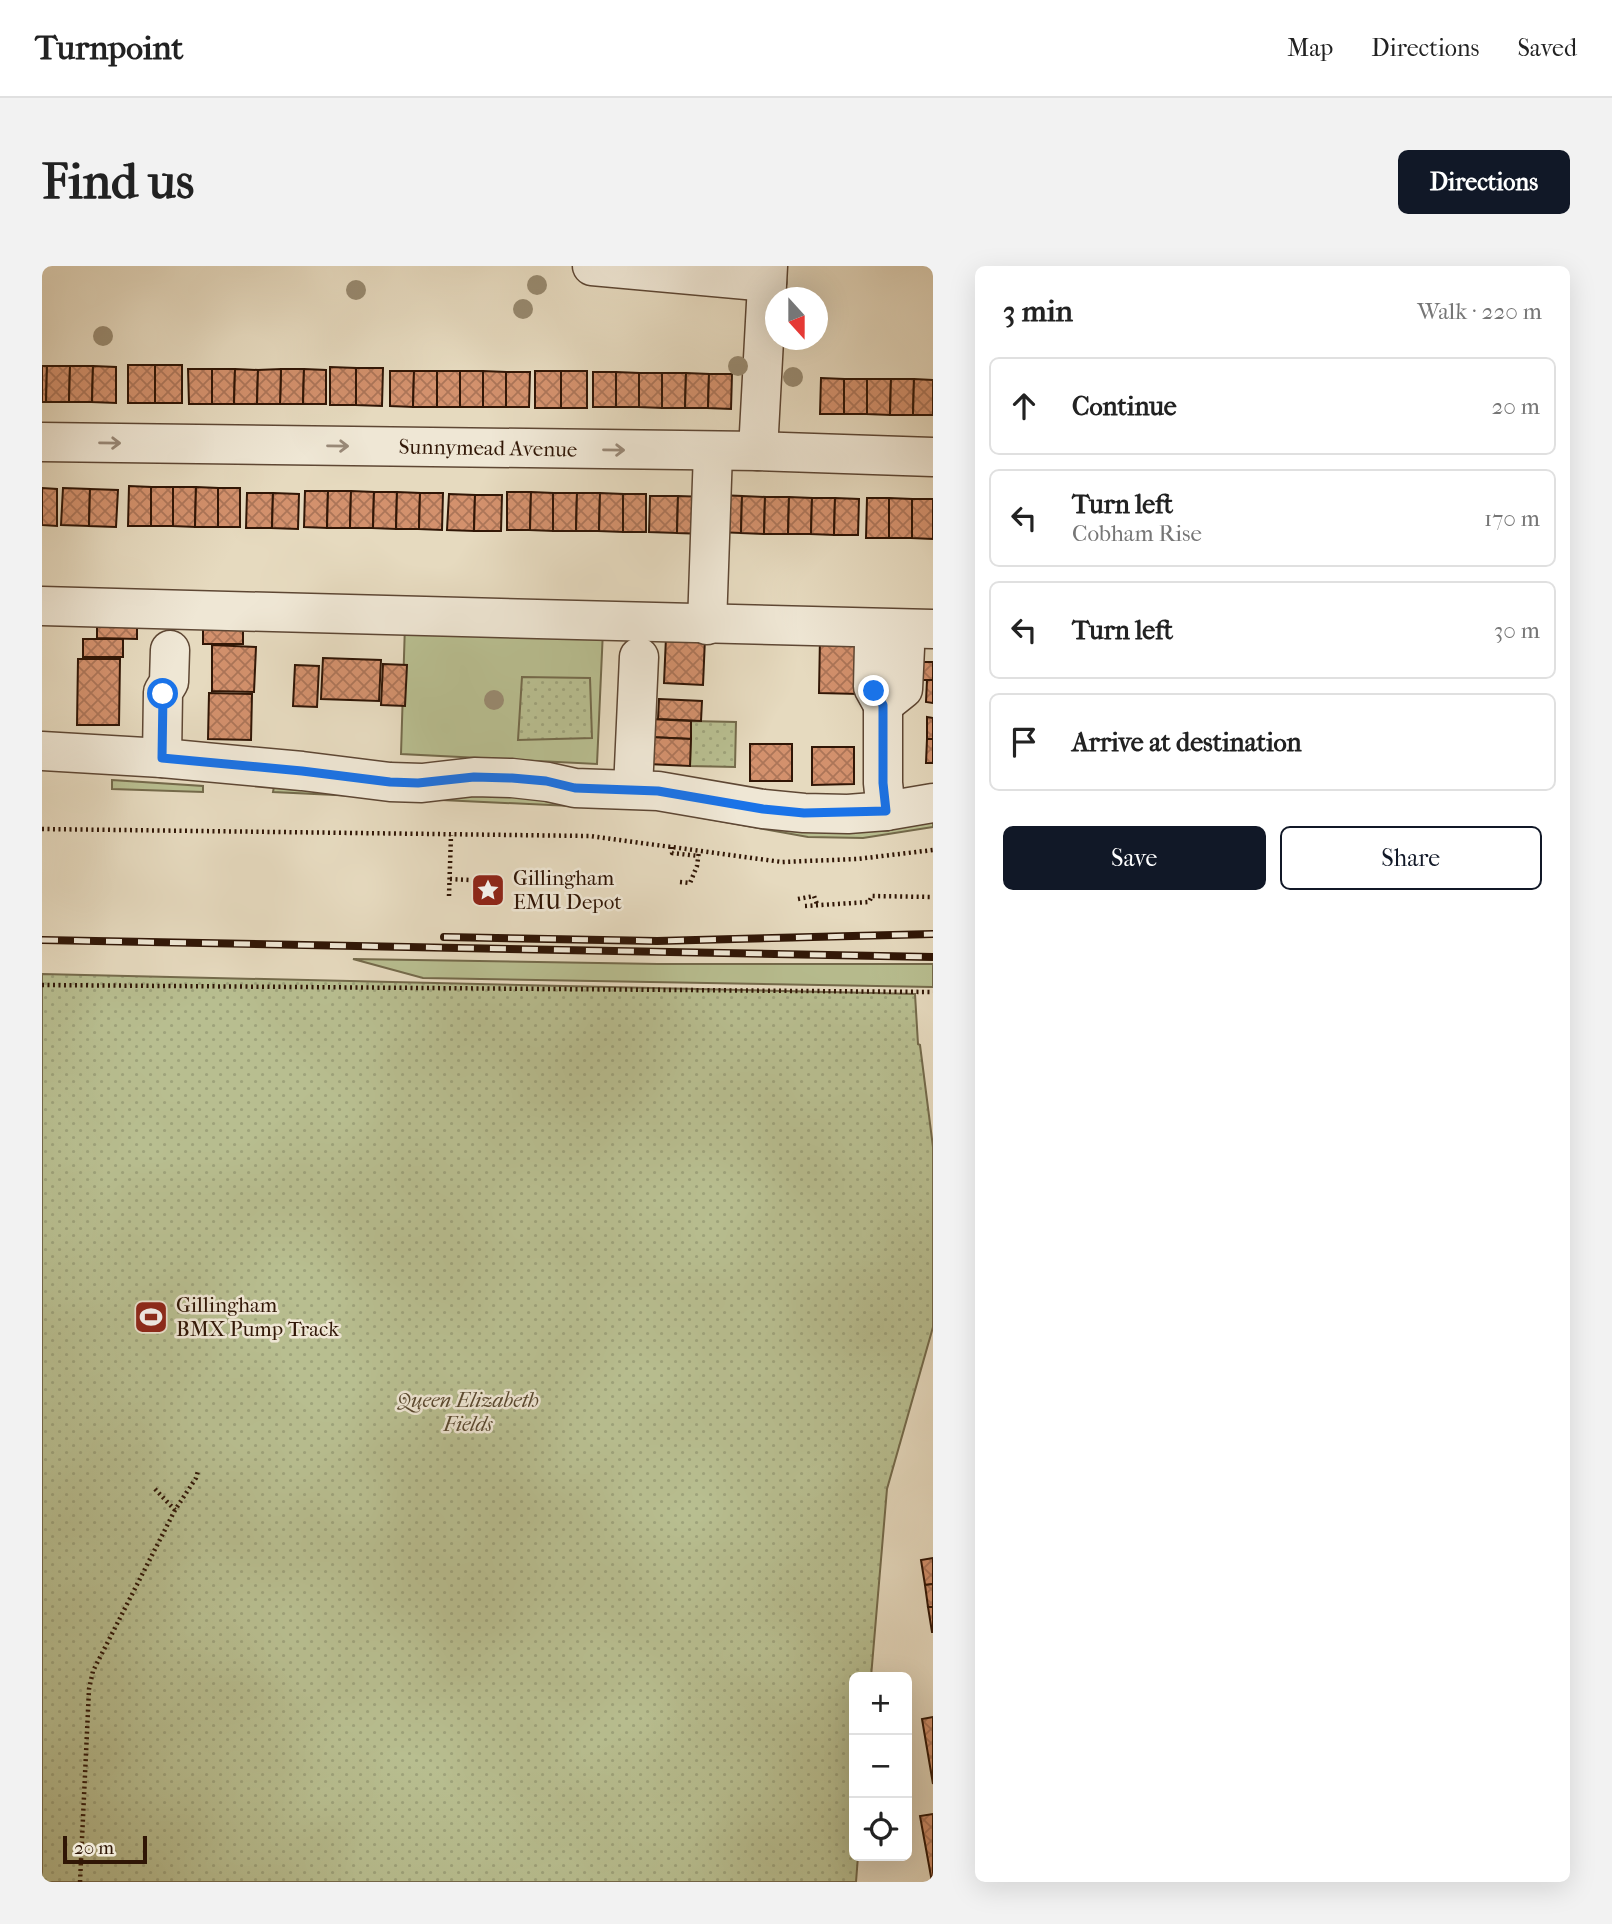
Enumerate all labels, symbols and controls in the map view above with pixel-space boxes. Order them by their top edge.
text: Turnpoint [35,29,183,68]
text: Map [1287,34,1333,62]
text: Directions [1371,34,1479,62]
text: Saved [1517,34,1577,62]
button: Directions [1398,150,1570,214]
text: Find us [42,153,194,211]
north arrow [765,287,828,350]
text: 3 min [1003,294,1073,329]
text: Walk · 220 m [1417,298,1542,325]
icon: ahead [1005,387,1043,425]
text: Continue [1072,391,1177,422]
text: 20 m [1491,393,1540,420]
street label: Sunnymead Avenue [398,434,578,462]
one-way arrow [98,436,121,450]
one-way arrow [326,439,349,453]
one-way arrow [602,443,625,457]
text: Turn left [1072,489,1173,520]
icon: left [1005,499,1043,537]
text: 170 m [1484,505,1540,532]
text: Cobham Rise [1072,520,1202,547]
icon: left [1005,611,1043,649]
text: Turn left [1072,615,1173,646]
text: 30 m [1494,617,1540,644]
route end [858,675,889,706]
route start [147,678,178,709]
icon: arrive [1005,723,1043,761]
text: Arrive at destination [1072,727,1302,758]
button: Save [1003,826,1266,890]
button: Share [1280,826,1542,890]
place label: Gillingham EMU Depot [513,866,622,914]
place icon: Gillingham EMU Depot [469,871,507,909]
place label: Gillingham BMX Pump Track [176,1293,339,1341]
sports icon: Gillingham BMX Pump Track [132,1298,170,1336]
park label: Queen Elizabeth Fields [396,1388,539,1436]
map controls [849,1672,912,1861]
button: + [849,1672,912,1735]
button: − [849,1735,912,1798]
button: locate [849,1798,912,1861]
scale bar [63,1833,147,1865]
text: 20 m [74,1837,114,1859]

